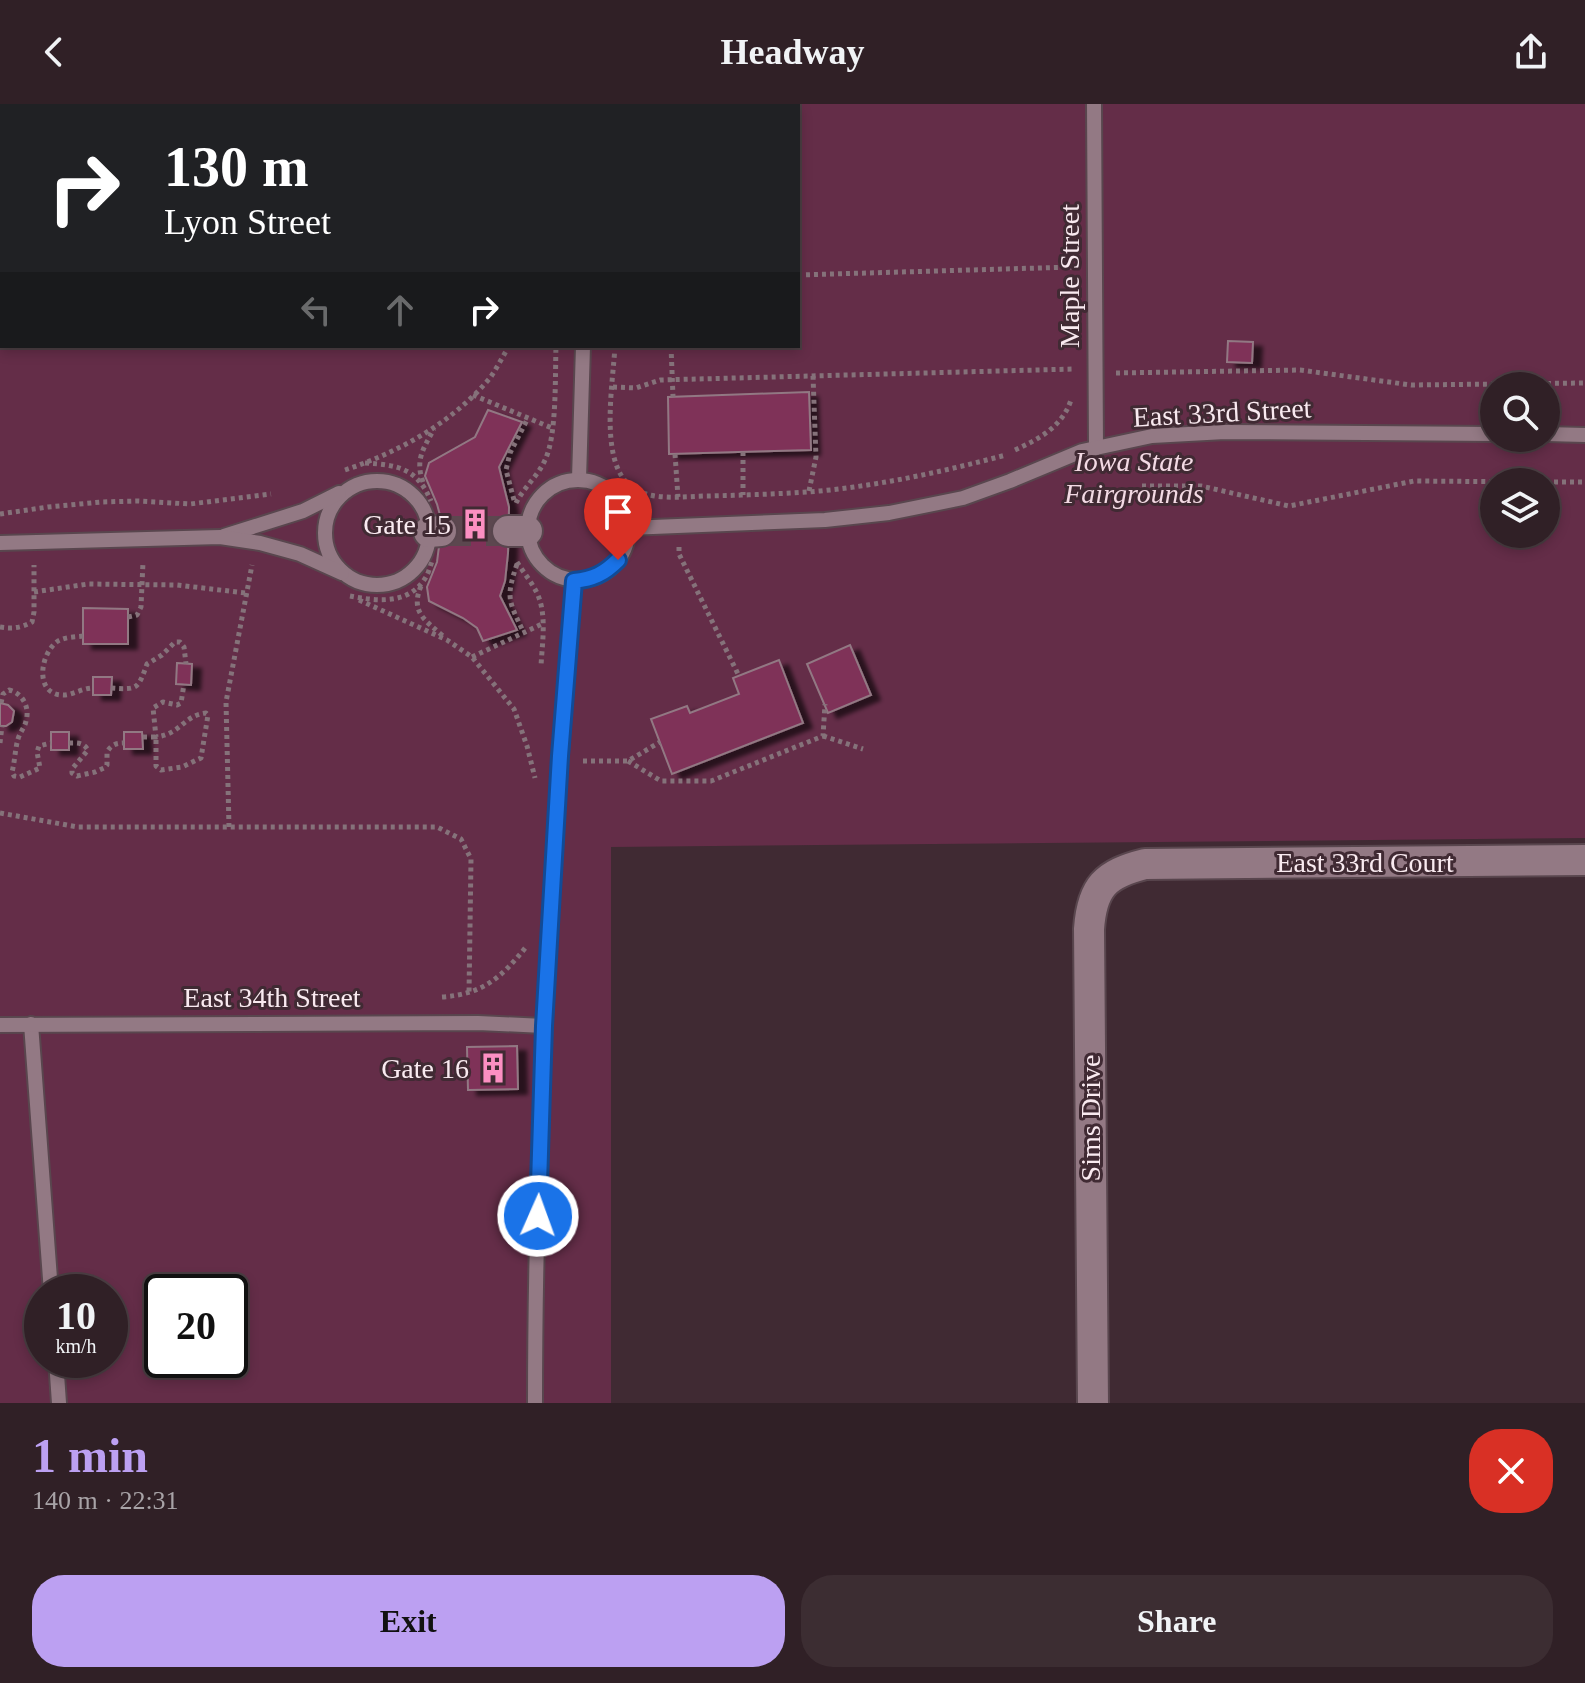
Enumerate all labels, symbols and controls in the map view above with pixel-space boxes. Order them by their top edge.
icon: back [32,30,76,74]
icon: share [1509,30,1553,74]
text: Headway [721,32,865,72]
icon: right [32,136,136,240]
text: 130 m [164,136,309,198]
text: Lyon Street [164,202,331,242]
street label: Maple Street [1054,204,1085,348]
icon: left [294,288,338,332]
icon: ahead [378,288,422,332]
icon: right [462,288,506,332]
map controls [1480,372,1560,548]
button: search [1480,372,1560,452]
street label: East 33rd Street [1132,392,1312,433]
park label: Iowa State Fairgrounds [1063,446,1204,509]
button: layers [1480,468,1560,548]
pin [584,478,652,560]
icon: arrive [596,490,640,534]
building icon: Gate 15 [458,507,492,541]
place label: Gate 15 [363,509,451,540]
street label: East 33rd Court [1276,847,1454,878]
street label: East 34th Street [183,982,361,1013]
building icon: Gate 16 [476,1051,510,1085]
place label: Gate 16 [381,1053,469,1084]
street label: Sims Drive [1075,1055,1106,1181]
position arrow [496,1174,580,1258]
speed limit sign: 20 [144,1274,248,1378]
text: 10 [56,1293,96,1338]
text: km/h [55,1335,97,1357]
text: 1 min [32,1429,148,1482]
button: close [1469,1429,1553,1513]
text: 140 m · 22:31 [32,1486,179,1515]
button: Exit [32,1575,785,1667]
button: Share [801,1575,1553,1667]

